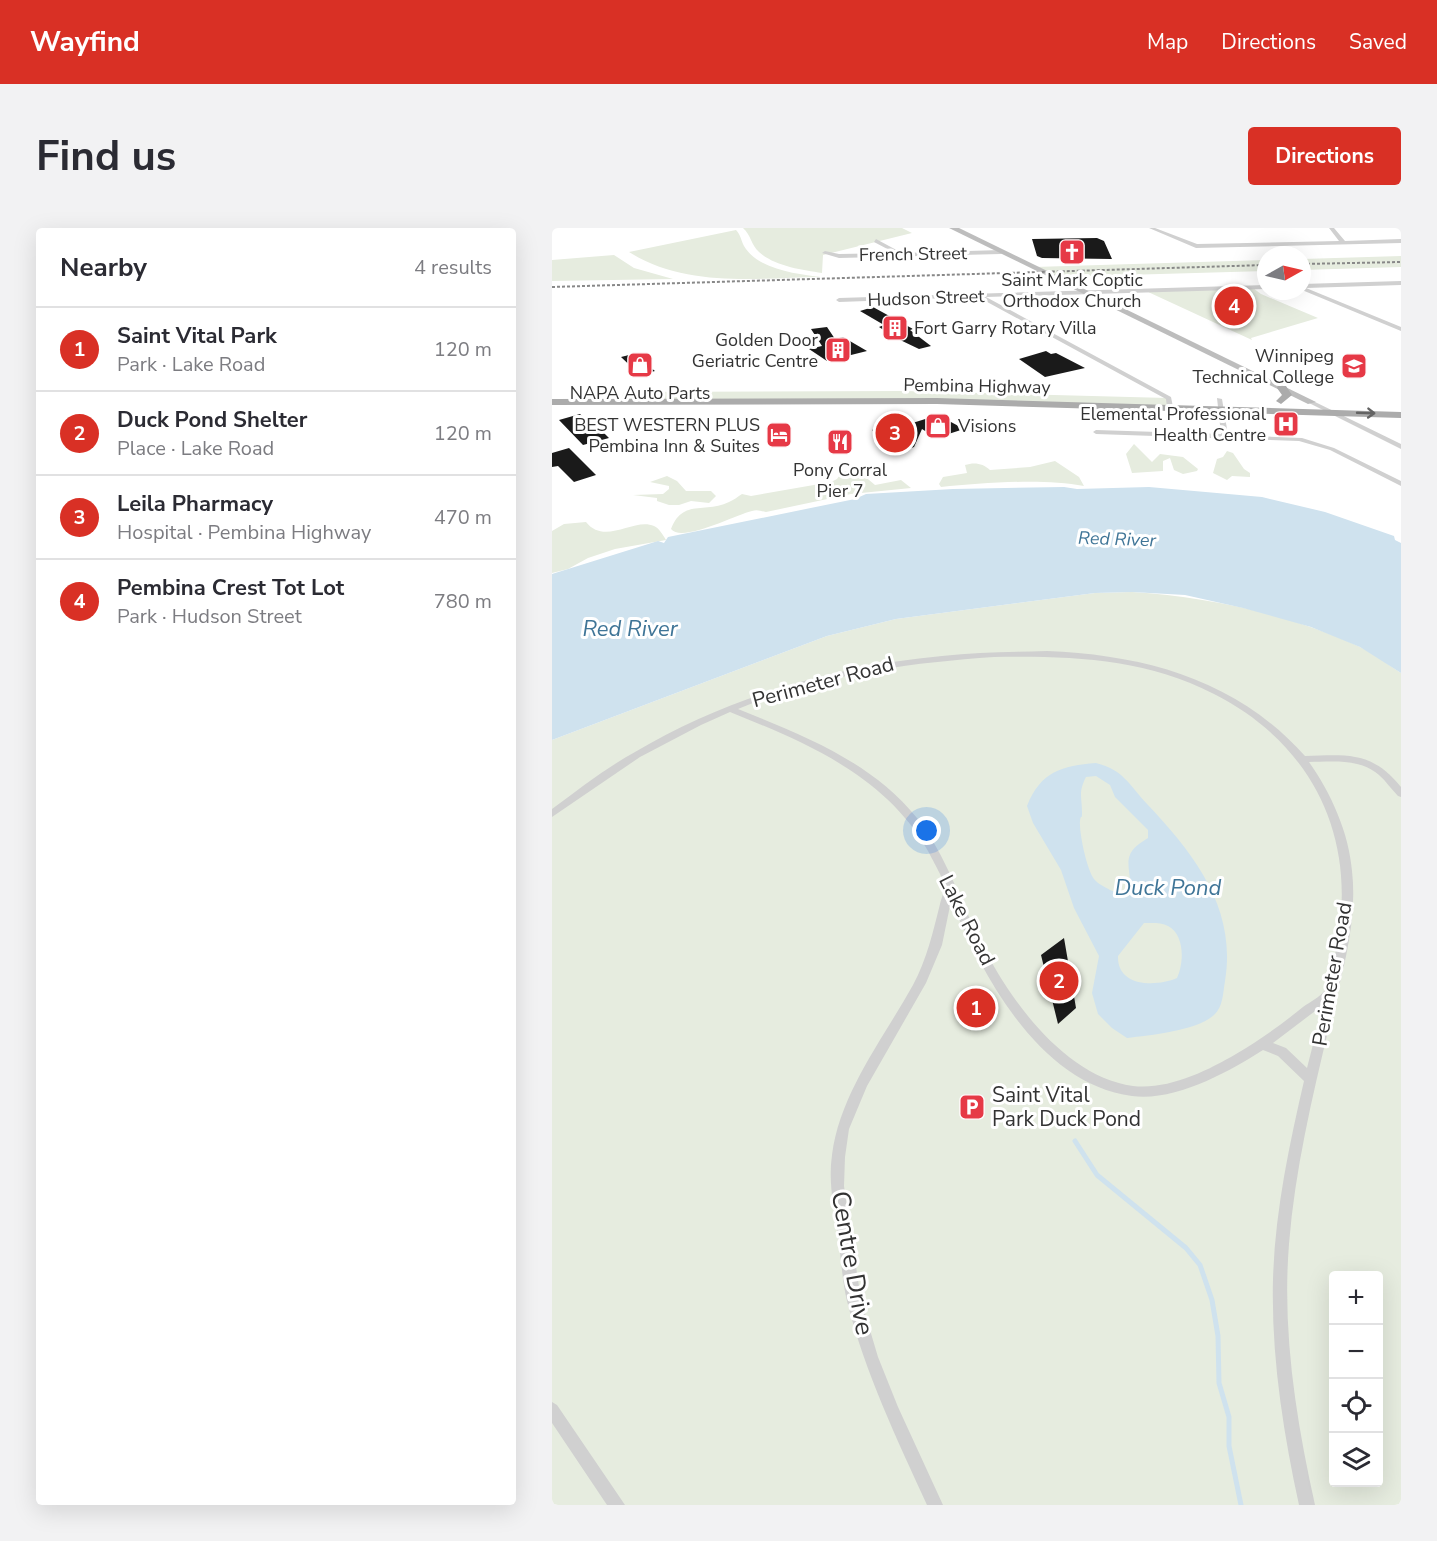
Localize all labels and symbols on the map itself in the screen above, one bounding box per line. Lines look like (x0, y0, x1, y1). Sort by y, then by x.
church icon: Saint Mark Coptic Orthodox Church (1057, 237, 1087, 267)
street label: French Street (859, 241, 968, 267)
north arrow (1257, 246, 1311, 300)
place label: Saint Mark Coptic Orthodox Church (1001, 268, 1143, 313)
street label: Hudson Street (867, 284, 986, 312)
pin: 4 (1214, 284, 1254, 328)
building icon: Fort Garry Rotary Villa (880, 313, 910, 343)
place label: Fort Garry Rotary Villa (914, 316, 1097, 340)
place label: Golden Door Geriatric Centre (692, 328, 819, 373)
building icon: Golden Door Geriatric Centre (823, 335, 853, 365)
place label: Winnipeg Technical College (1192, 344, 1334, 389)
shop icon: NAPA Auto Parts (625, 350, 655, 380)
school or university icon: Winnipeg Technical College (1339, 351, 1369, 381)
street label: Pembina Highway (903, 373, 1052, 399)
place label: NAPA Auto Parts (570, 381, 710, 405)
place label: Elemental Professional Health Centre (1080, 402, 1267, 447)
one-way arrow (1355, 408, 1375, 419)
hospital icon: Elemental Professional Health Centre (1271, 409, 1301, 439)
pin: 3 (876, 410, 914, 456)
shop icon: Visions (923, 411, 953, 441)
place label: BEST WESTERN PLUS Pembina Inn & Suites (574, 413, 760, 458)
place label: Visions (957, 414, 1016, 438)
hotel icon: BEST WESTERN PLUS Pembina Inn & Suites (764, 420, 794, 450)
restaurant icon: Pony Corral Pier 7 (825, 427, 855, 457)
place label: Pony Corral Pier 7 (793, 458, 888, 503)
water label: Red River (1078, 526, 1157, 552)
water label: Red River (582, 614, 679, 644)
street label: Perimeter Road (749, 650, 897, 714)
your location (912, 816, 941, 845)
street label: Lake Road (932, 870, 1002, 970)
water label: Duck Pond (1115, 873, 1221, 903)
street label: Perimeter Road (1306, 900, 1358, 1048)
pin: 2 (1040, 958, 1078, 1004)
pin: 1 (956, 986, 996, 1030)
place label: Saint Vital Park Duck Pond (992, 1081, 1141, 1133)
parking icon: Saint Vital Park Duck Pond (957, 1092, 987, 1122)
street label: Centre Drive (823, 1188, 882, 1338)

